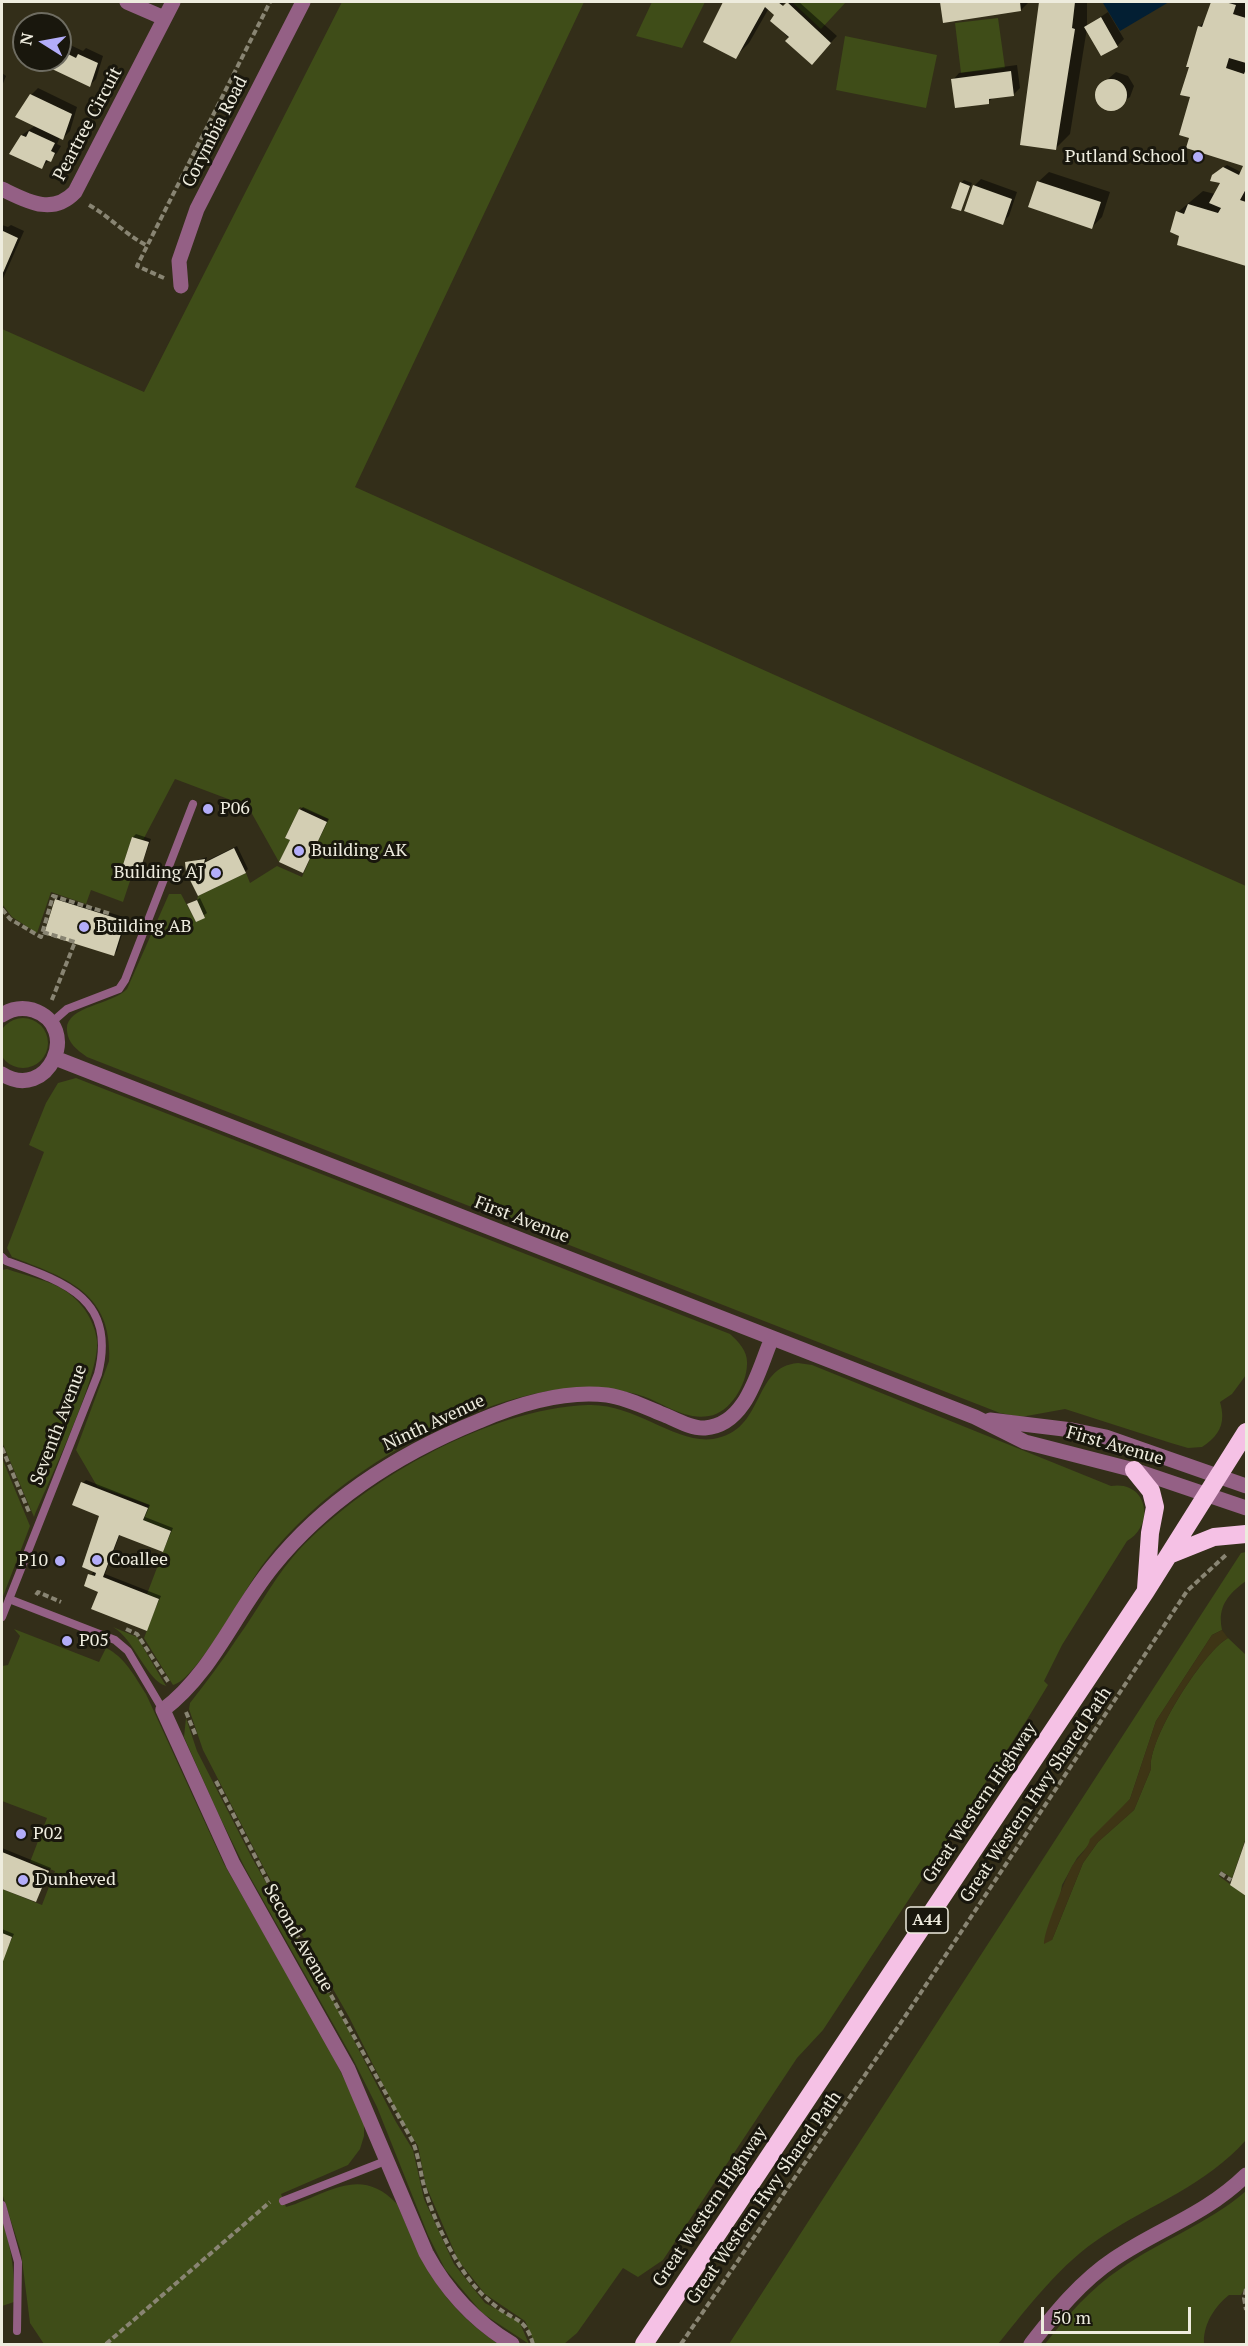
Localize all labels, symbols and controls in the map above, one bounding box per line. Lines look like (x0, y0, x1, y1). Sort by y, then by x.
north arrow (12, 12, 72, 72)
text: N (14, 31, 38, 47)
street label: Peartree Circuit (49, 63, 127, 185)
street label: Corymbia Road (178, 73, 252, 191)
place label: Putland School (1065, 146, 1186, 168)
marker: Putland School (1191, 150, 1205, 164)
place label: P06 (220, 798, 250, 820)
marker: P06 (201, 802, 215, 816)
place label: Building AK (311, 840, 407, 862)
marker: Building AK (292, 844, 306, 858)
place label: Building AJ (113, 862, 204, 884)
marker: Building AJ (209, 866, 223, 880)
place label: Building AB (96, 916, 192, 938)
marker: Building AB (77, 920, 91, 934)
street label: First Avenue (471, 1192, 573, 1248)
street label: Seventh Avenue (26, 1362, 92, 1488)
street label: Ninth Avenue (380, 1390, 488, 1456)
street label: First Avenue (1064, 1422, 1166, 1470)
place label: Coallee (109, 1549, 168, 1571)
place label: P10 (18, 1550, 48, 1572)
marker: Coallee (90, 1553, 104, 1567)
marker: P10 (53, 1554, 67, 1568)
place label: P05 (79, 1630, 109, 1652)
marker: P05 (60, 1634, 74, 1648)
street label: Great Western Hwy Shared Path (956, 1683, 1116, 1907)
street label: Great Western Highway (918, 1719, 1042, 1887)
place label: P02 (33, 1823, 63, 1845)
marker: P02 (14, 1827, 28, 1841)
place label: Dunheved (35, 1869, 116, 1891)
marker: Dunheved (16, 1873, 30, 1887)
street label: Second Avenue (258, 1880, 338, 1996)
road number: A44 (906, 1907, 948, 1933)
street label: Great Western Hwy Shared Path (682, 2087, 846, 2309)
street label: Great Western Highway (648, 2123, 772, 2291)
scale bar (1044, 2295, 1194, 2333)
text: 50 m (1052, 2305, 1091, 2329)

